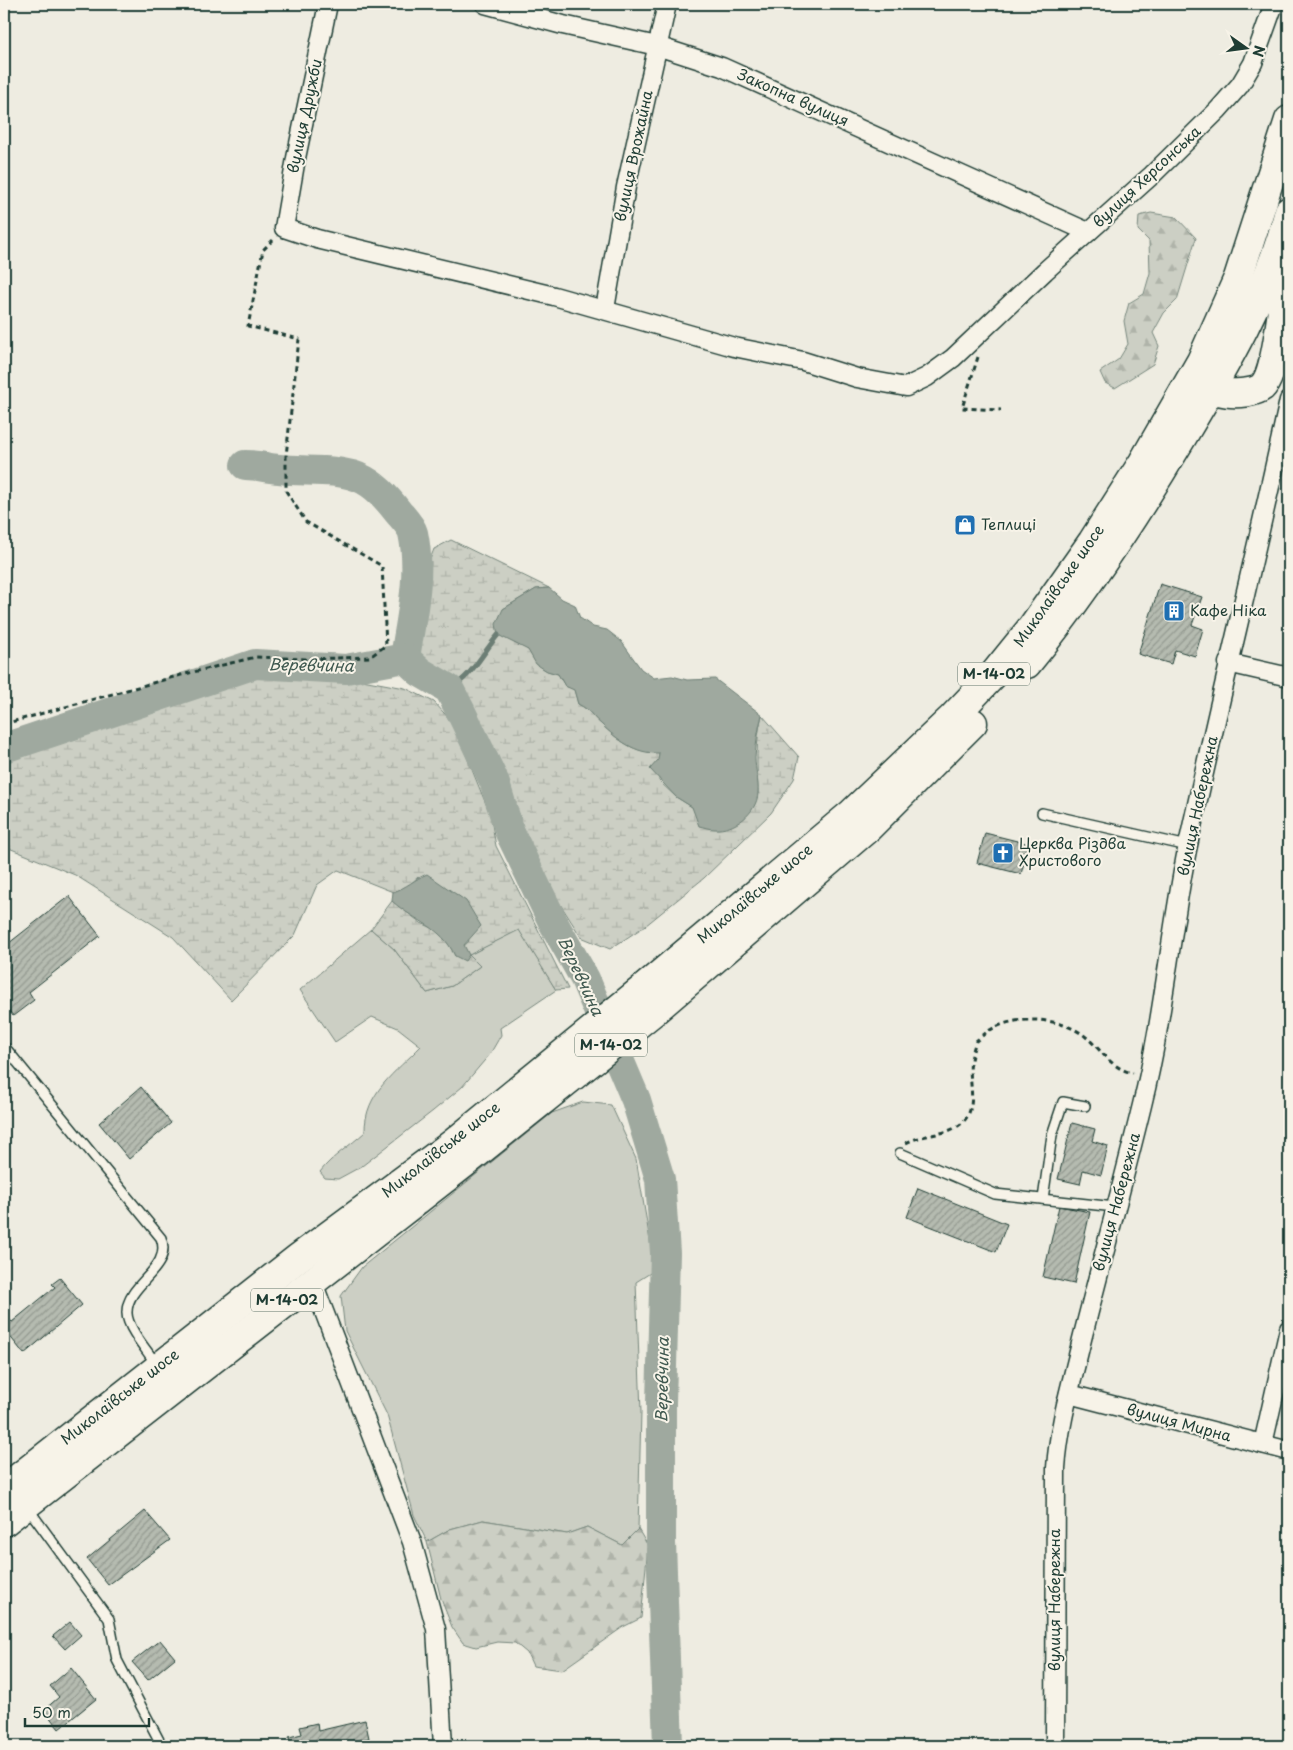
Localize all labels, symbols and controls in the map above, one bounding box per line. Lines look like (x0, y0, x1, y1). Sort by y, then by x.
north arrow (1220, 22, 1270, 72)
text: N (1248, 43, 1271, 59)
street label: вулиця Дружби (280, 56, 327, 175)
street label: Закопна вулиця (734, 62, 853, 131)
street label: вулиця Врожайна (607, 87, 658, 224)
street label: вулиця Херсонська (1087, 119, 1206, 232)
place label: Теплиці (981, 512, 1036, 535)
shop icon: Теплиці (953, 513, 977, 537)
street label: Миколаївське шосе (1007, 519, 1109, 651)
place label: Кафе Ніка (1190, 598, 1267, 621)
building icon: Кафе Ніка (1162, 599, 1186, 623)
water label: Веревчина (268, 651, 355, 677)
road number: М-14-02 (958, 662, 1030, 686)
street label: вулиця Набережна (1170, 733, 1223, 878)
place label: Церква Різдва Христового (1019, 831, 1126, 871)
street label: Миколаївське шосе (691, 837, 817, 948)
church icon: Церква Різдва Христового (991, 841, 1015, 865)
water label: Веревчина (553, 932, 611, 1020)
road number: М-14-02 (575, 1034, 647, 1056)
street label: Миколаївське шосе (376, 1095, 504, 1202)
street label: вулиця Набережна (1086, 1129, 1145, 1274)
road number: М-14-02 (251, 1288, 323, 1312)
water label: Веревчина (648, 1336, 674, 1423)
street label: Миколаївське шосе (55, 1342, 183, 1449)
street label: вулиця Мирна (1125, 1397, 1235, 1447)
street label: вулиця Набережна (1042, 1528, 1065, 1671)
scale bar (25, 1695, 149, 1727)
text: 50 m (32, 1700, 71, 1723)

